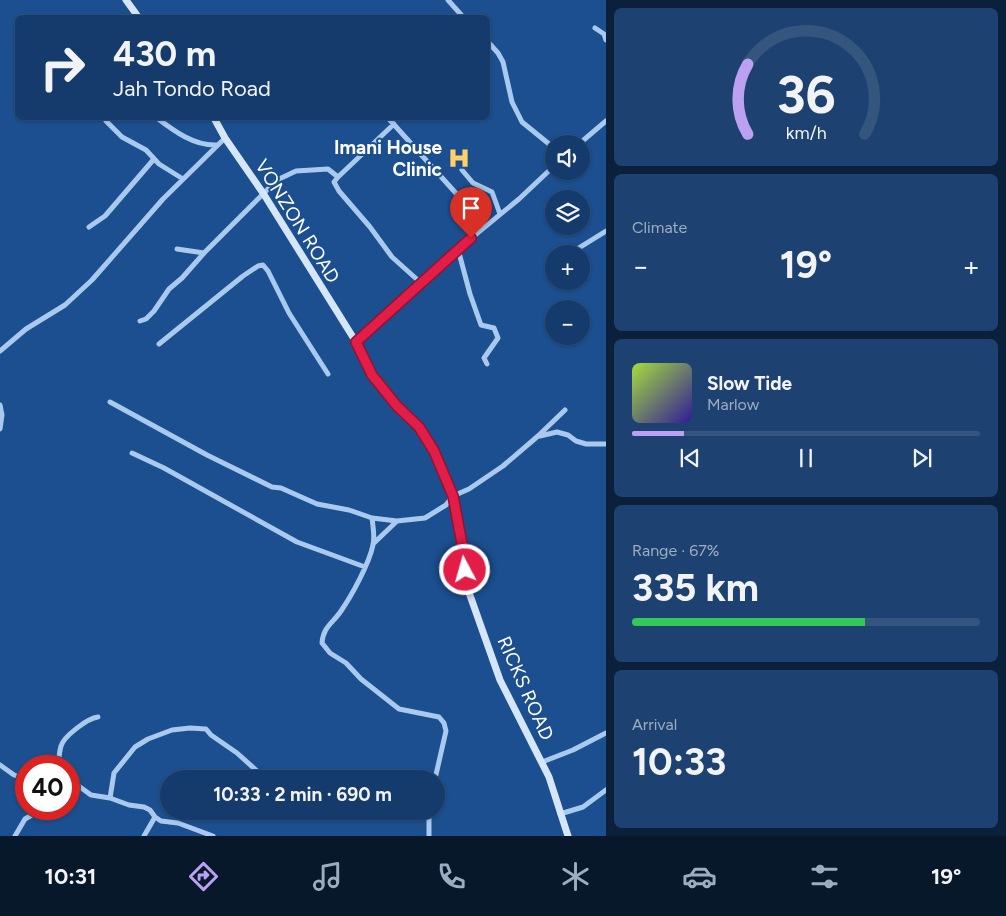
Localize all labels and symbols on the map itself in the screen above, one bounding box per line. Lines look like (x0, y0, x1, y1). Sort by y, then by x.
place label: Imani House Clinic (334, 136, 442, 181)
hospital icon: Imani House Clinic (446, 145, 472, 171)
street label: VONZON ROAD (250, 155, 345, 287)
pin (450, 187, 492, 238)
position arrow (438, 543, 490, 595)
street label: RICKS ROAD (492, 633, 559, 744)
speed limit sign: 40 (15, 755, 80, 820)

